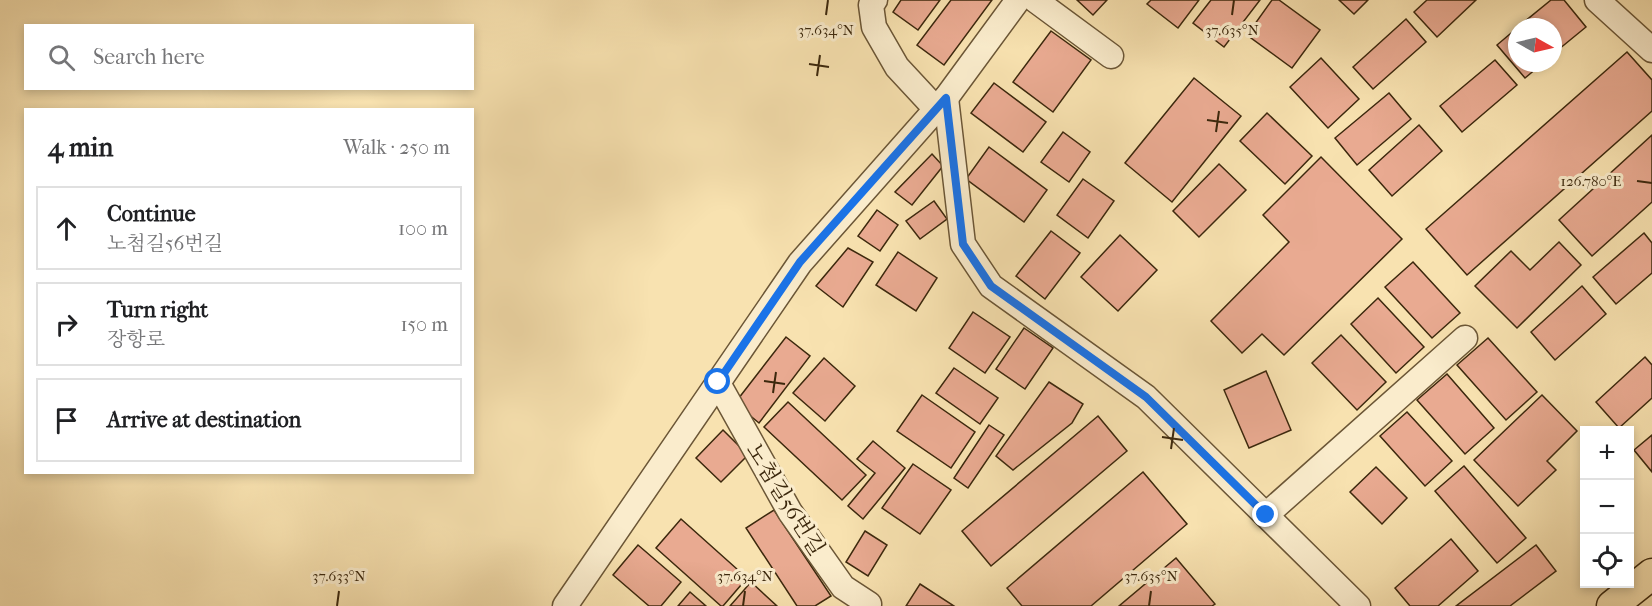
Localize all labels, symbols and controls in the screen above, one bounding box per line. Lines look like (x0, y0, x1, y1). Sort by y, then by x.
north arrow (1508, 18, 1562, 72)
text: 37.634°N (798, 21, 855, 39)
text: 37.635°N (1205, 21, 1259, 39)
search box (24, 24, 474, 90)
icon: search (45, 41, 78, 74)
text: Search here (93, 44, 205, 70)
text: 4 min (48, 132, 113, 163)
text: Walk · 250 m (343, 136, 450, 159)
text: 126.780°E (1561, 172, 1621, 190)
text: Continue (107, 201, 196, 227)
icon: ahead (50, 212, 83, 245)
text: 100 m (398, 217, 448, 240)
text: 노첨길56번길 (107, 232, 223, 255)
text: Turn right (107, 297, 208, 323)
icon: right (50, 308, 83, 341)
text: 150 m (400, 313, 448, 336)
text: 장항로 (107, 328, 165, 351)
route start (704, 368, 730, 394)
icon: arrive (50, 404, 83, 437)
text: Arrive at destination (107, 407, 301, 433)
map controls (1580, 426, 1634, 588)
button: + (1580, 426, 1634, 480)
street label: 노첨길56번길 (740, 438, 830, 561)
button: − (1580, 480, 1634, 534)
route end (1252, 501, 1278, 527)
button: locate (1580, 534, 1634, 588)
text: 37.633°N (312, 567, 366, 585)
text: 37.634°N (717, 567, 774, 585)
text: 37.635°N (1124, 567, 1178, 585)

